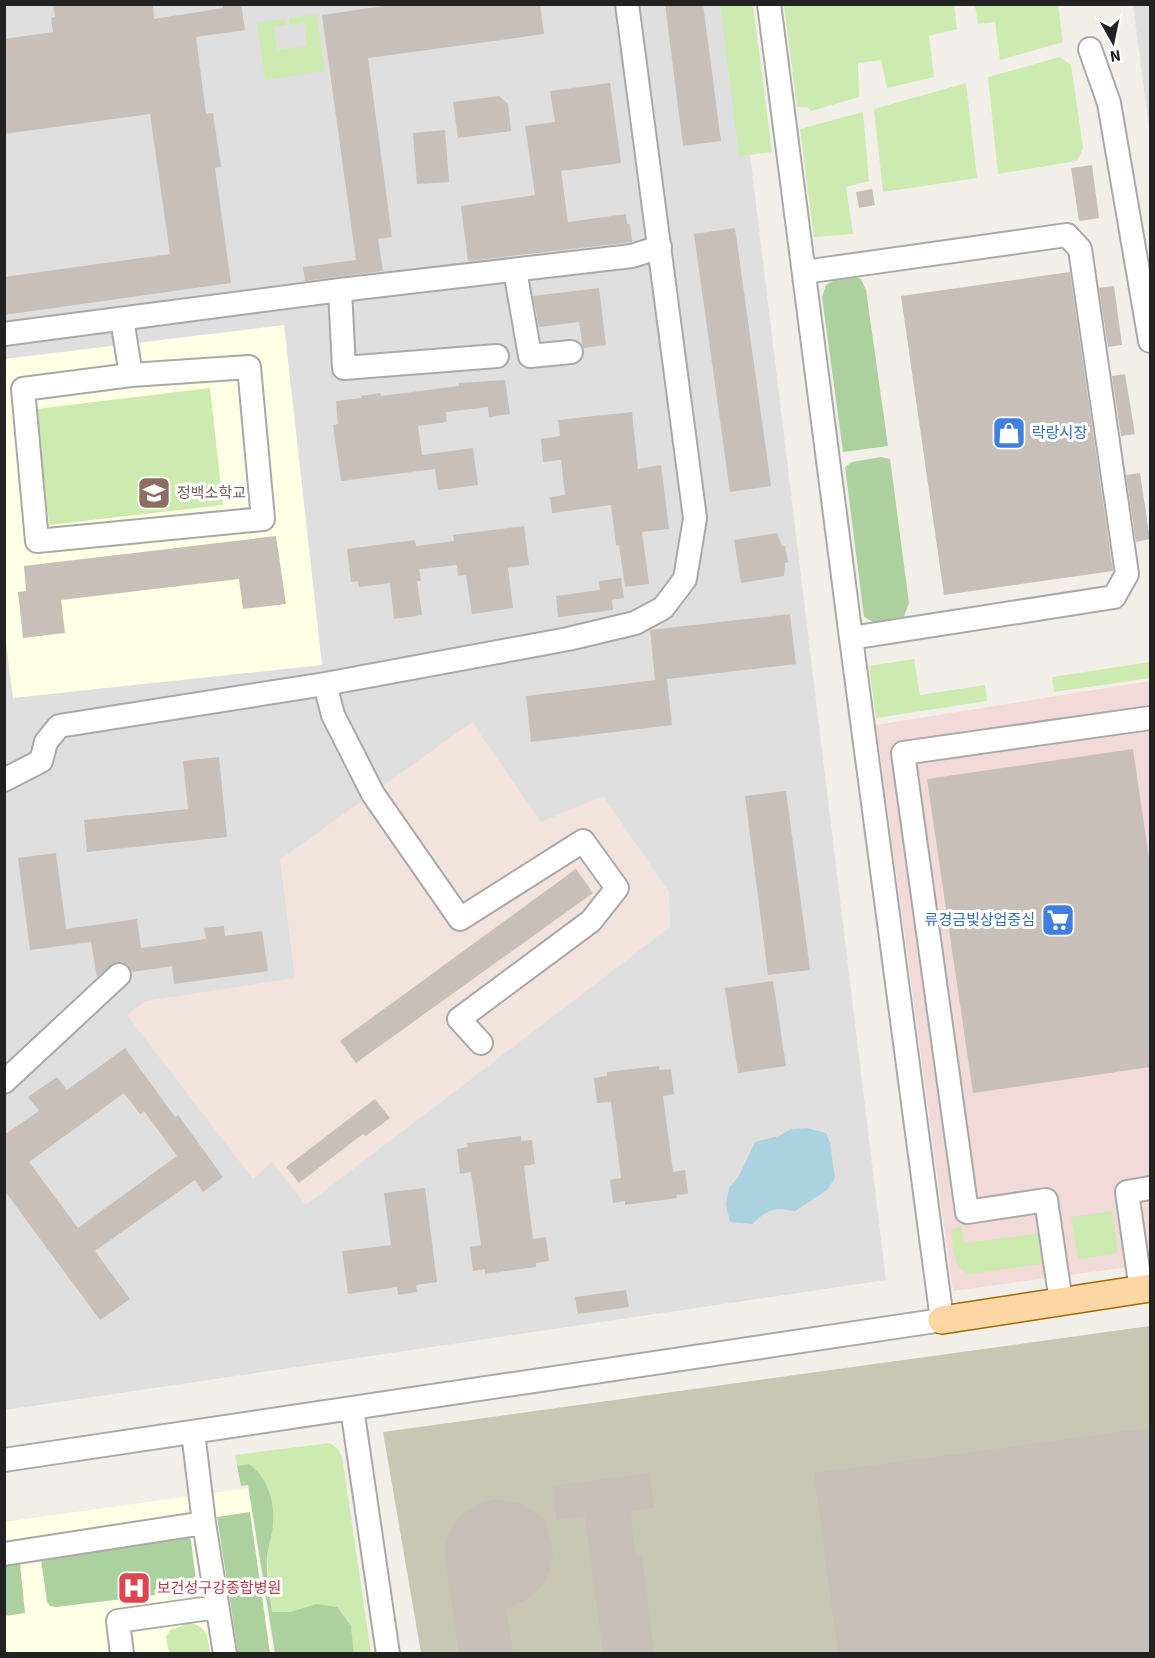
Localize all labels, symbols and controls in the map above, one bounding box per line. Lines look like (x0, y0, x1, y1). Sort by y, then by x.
north arrow (1083, 12, 1143, 72)
text: N (1108, 44, 1122, 68)
shop icon: 락랑시장 (991, 415, 1027, 451)
place label: 락랑시장 (1032, 423, 1087, 444)
school or university icon: 정백소학교 (136, 475, 172, 511)
place label: 정백소학교 (177, 483, 246, 504)
supermarket icon: 류경금빛상업중심 (1040, 902, 1076, 938)
place label: 류경금빛상업중심 (925, 910, 1035, 931)
hospital icon: 보건성구강종합병원 (116, 1570, 152, 1606)
place label: 보건성구강종합병원 (157, 1578, 281, 1599)

